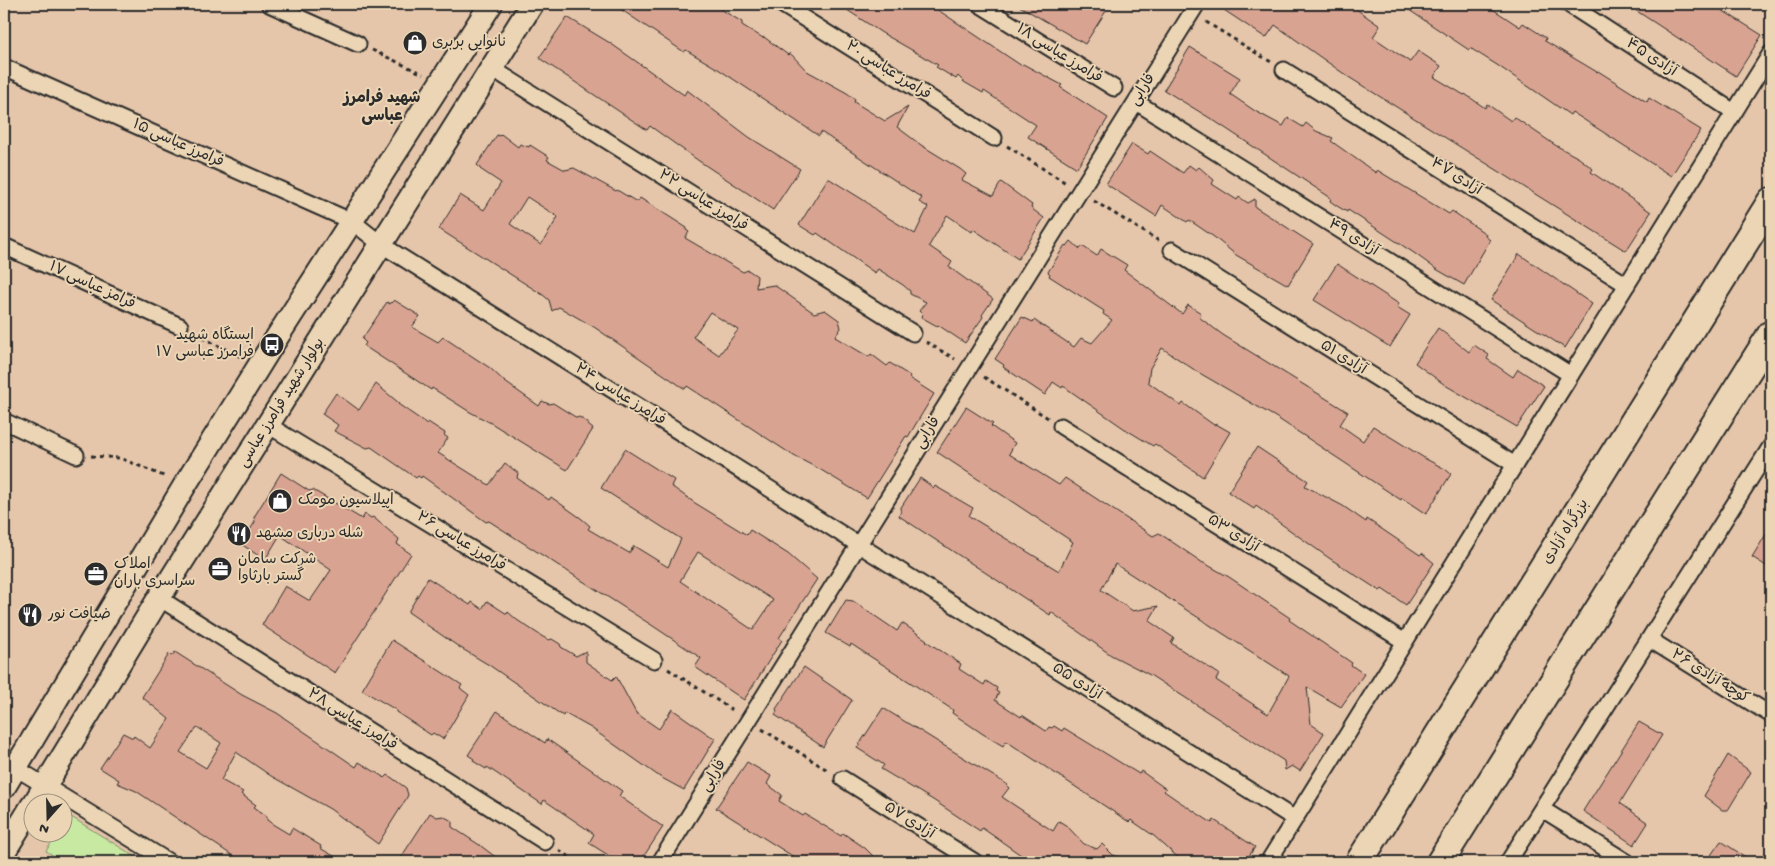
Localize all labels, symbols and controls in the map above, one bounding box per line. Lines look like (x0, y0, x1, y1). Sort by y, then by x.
street label: فرامرز عباسی ۱۸ (1013, 20, 1105, 88)
shop icon: نانوایی بربری (402, 30, 428, 56)
place label: نانوایی بربری (432, 34, 507, 52)
street label: ۴۵ آزادی (1622, 34, 1681, 82)
street label: فرامرز عباسی ۲۰ (842, 38, 934, 104)
street label: فارابی (1126, 71, 1160, 109)
district label: شهید فرامرز عباسی (342, 88, 420, 127)
street label: فرامرز عباسی ۱۵ (130, 116, 226, 172)
street label: ۴۷ آزادی (1427, 153, 1487, 200)
street label: فرامرز عباسی ۲۲ (655, 166, 751, 236)
street label: ۴۹ آزادی (1324, 215, 1383, 261)
street label: فرامز عباسی ۱۷ (46, 258, 138, 314)
place label: ایستگاه شهید فرامرز عباسی ۱۷ (156, 325, 254, 362)
bus stop icon: ایستگاه شهید فرامرز عباسی ۱۷ (259, 332, 285, 358)
street label: بولوار شهید فرامرز عباسی (235, 335, 329, 471)
street label: ۵۱ آزادی (1317, 336, 1371, 380)
street label: فرامرز عباسی ۲۴ (571, 360, 669, 430)
street label: فارابی (911, 414, 945, 452)
shop icon: اپیلاسیون مومک (267, 488, 293, 514)
place label: اپیلاسیون مومک (298, 492, 394, 510)
street label: بزرگراه آزادی (1537, 495, 1593, 568)
street label: فرامرز عباسی ۲۶ (413, 508, 509, 576)
street label: ۵۳ آزادی (1204, 510, 1264, 558)
restaurant icon: شله درباری مشهد (226, 521, 252, 547)
place label: شله درباری مشهد (256, 525, 363, 543)
place label: شرکت سامان گستر بارثاوا (238, 551, 316, 586)
place label: املاک سراسری باران (114, 556, 195, 591)
office icon: شرکت سامان گستر بارثاوا (207, 556, 233, 582)
office icon: املاک سراسری باران (83, 561, 109, 587)
restaurant icon: ضیافت نور (17, 602, 43, 628)
place label: ضیافت نور (47, 606, 111, 624)
street label: کوچه آزادی ۲۶ (1668, 645, 1753, 708)
street label: آزادی ۵۵ (1049, 659, 1107, 705)
street label: فرامرز عباسی ۲۸ (304, 685, 400, 755)
street label: فارابی (697, 757, 731, 795)
north arrow (22, 794, 72, 844)
street label: آزادی ۵۷ (880, 798, 939, 844)
text: N (37, 818, 52, 837)

